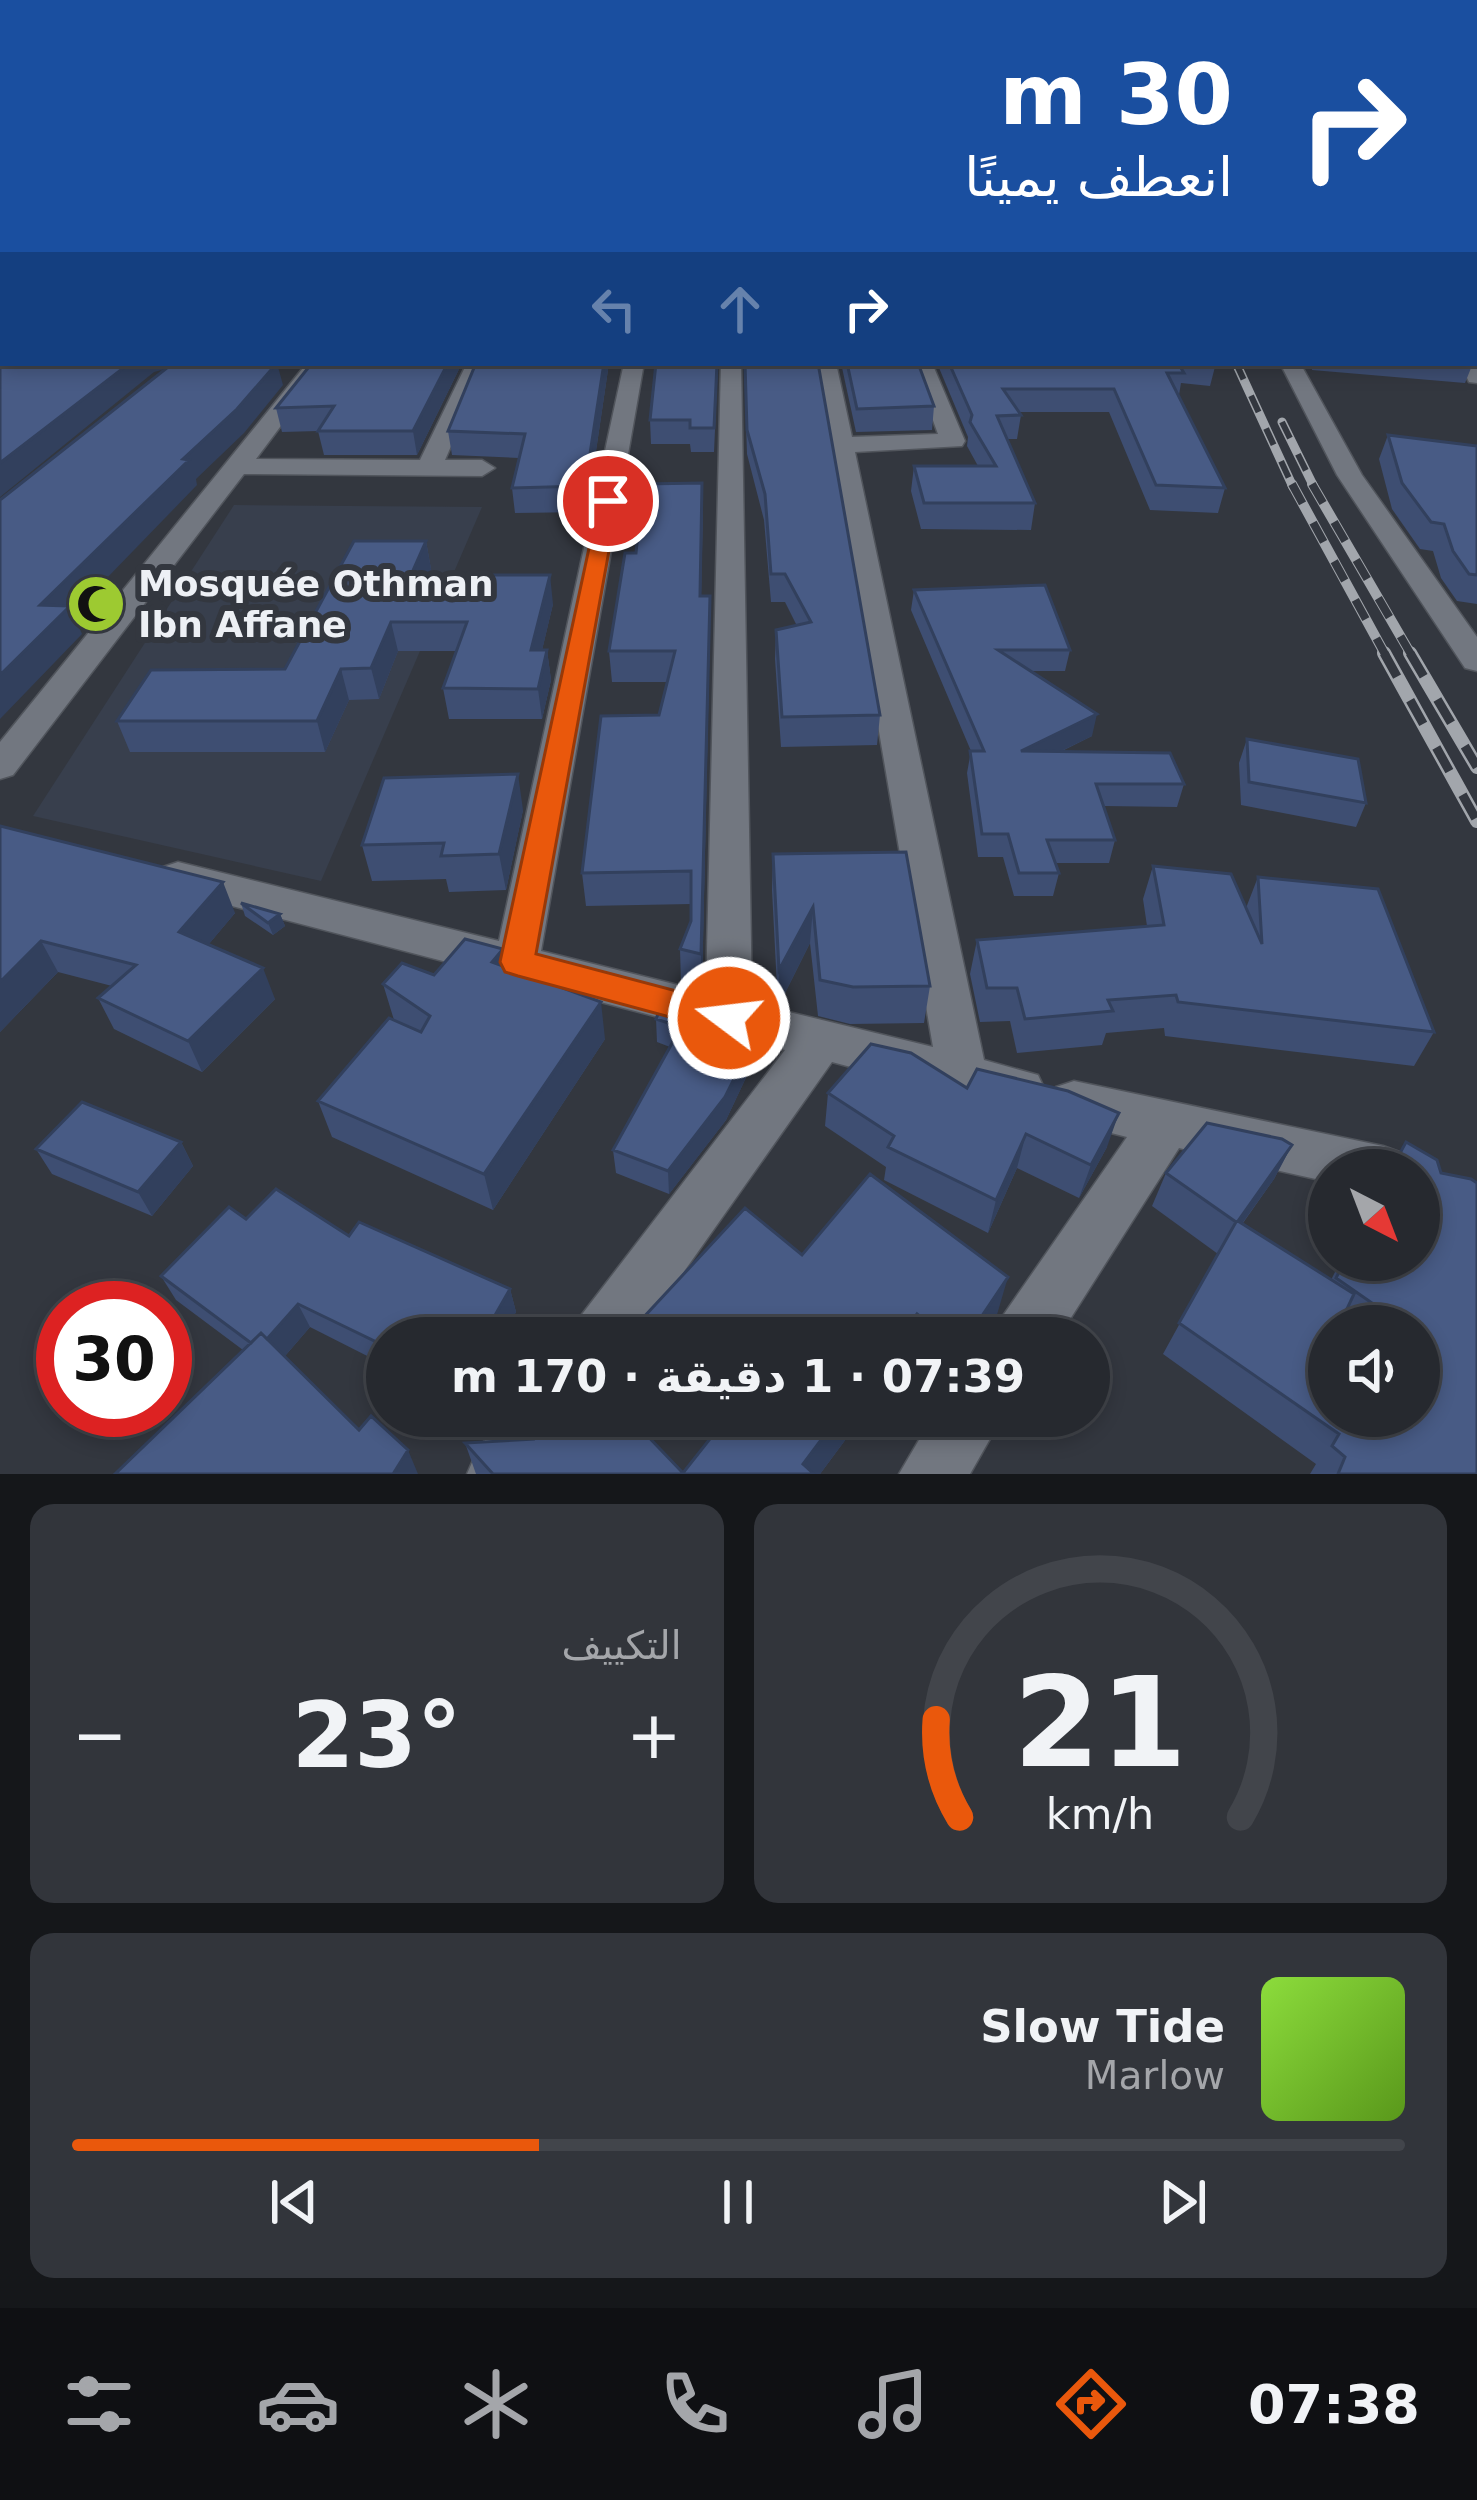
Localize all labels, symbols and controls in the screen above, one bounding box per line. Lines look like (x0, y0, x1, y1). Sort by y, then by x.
text: 30 m (999, 46, 1233, 144)
icon: right (1275, 48, 1431, 204)
text: انعطف يمينًا (964, 146, 1233, 209)
icon: left (581, 276, 647, 342)
icon: ahead (707, 276, 773, 342)
icon: right (833, 276, 899, 342)
pin (557, 450, 659, 552)
icon: arrive (575, 468, 641, 534)
place label: Mosquée Othman Ibn Affane (138, 563, 494, 645)
mosque icon: Mosquée Othman Ibn Affane (65, 573, 127, 635)
position arrow (666, 955, 792, 1081)
north arrow (1308, 1149, 1440, 1281)
map controls (1308, 1149, 1440, 1437)
speed limit sign: 30 (36, 1281, 192, 1437)
button: sound (1308, 1305, 1440, 1437)
text: 07:39 · 1 دقيقة · 170 m (451, 1350, 1025, 1403)
text: التكييف (562, 1623, 682, 1668)
text: 21 (1013, 1650, 1187, 1795)
text: 23° (292, 1683, 462, 1788)
text: − (72, 1697, 127, 1774)
text: + (626, 1697, 682, 1774)
text: km/h (1046, 1788, 1154, 1838)
text: Slow Tide (980, 2000, 1225, 2053)
text: Marlow (1085, 2053, 1225, 2098)
icon: previous (261, 2169, 327, 2235)
icon: pause (705, 2169, 771, 2235)
icon: next (1150, 2169, 1216, 2235)
icon: filters (57, 2362, 141, 2446)
icon: car (256, 2362, 340, 2446)
icon: climate (454, 2362, 538, 2446)
icon: phone (653, 2362, 737, 2446)
icon: music (851, 2362, 935, 2446)
icon: directions (1049, 2362, 1133, 2446)
text: 07:38 (1248, 2373, 1420, 2436)

